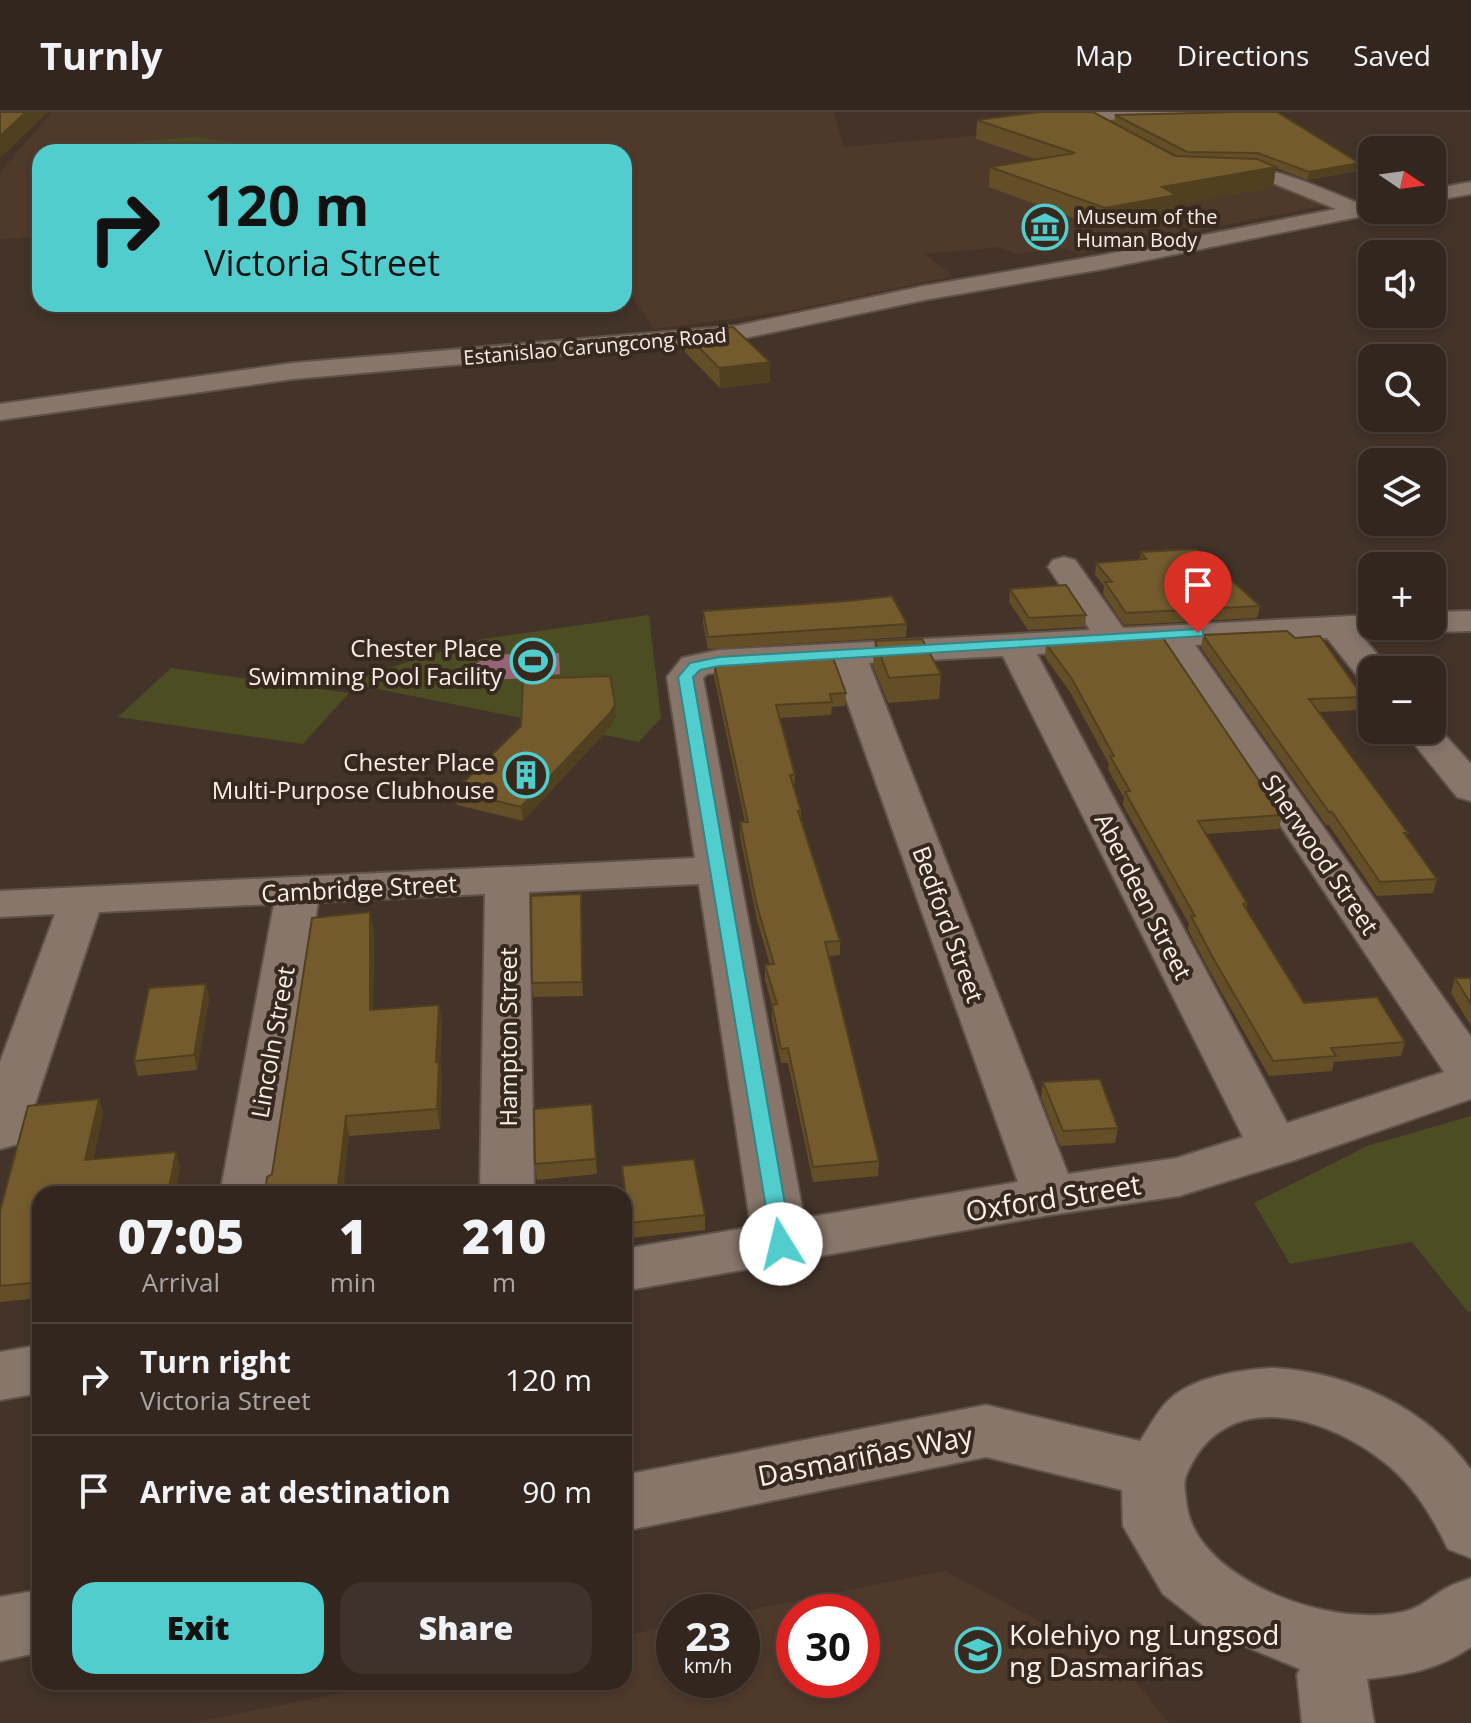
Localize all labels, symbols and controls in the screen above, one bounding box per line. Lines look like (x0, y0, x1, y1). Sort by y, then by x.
text: Turnly (40, 29, 162, 81)
text: Map (1075, 36, 1133, 74)
text: Directions (1177, 36, 1309, 74)
text: Saved (1353, 36, 1431, 74)
north arrow (1358, 136, 1446, 224)
map controls (1358, 136, 1446, 744)
text: 120 m (204, 166, 370, 242)
icon: right (72, 176, 176, 280)
museum icon: Museum of the Human Body (1021, 203, 1069, 251)
place label: Museum of the Human Body (1076, 203, 1218, 253)
text: Victoria Street (204, 238, 440, 287)
button: sound (1358, 240, 1446, 328)
street label: Estanislao Carungcong Road (462, 321, 728, 371)
button: search (1358, 344, 1446, 432)
button: layers (1358, 448, 1446, 536)
pin (1164, 551, 1232, 633)
button: + (1358, 552, 1446, 640)
icon: arrive (1176, 563, 1220, 607)
place label: Chester Place Swimming Pool Facility (248, 631, 503, 692)
sports icon: Chester Place Swimming Pool Facility (509, 637, 557, 685)
button: − (1358, 656, 1446, 744)
place label: Chester Place Multi-Purpose Clubhouse (212, 745, 495, 806)
building icon: Chester Place Multi-Purpose Clubhouse (502, 751, 550, 799)
street label: Sherwood Street (1255, 767, 1387, 941)
street label: Aberdeen Street (1088, 807, 1200, 985)
street label: Bedford Street (905, 841, 993, 1007)
street label: Cambridge Street (260, 866, 458, 910)
street label: Hampton Street (491, 948, 524, 1126)
street label: Lincoln Street (242, 964, 302, 1120)
street label: Oxford Street (963, 1164, 1143, 1230)
position arrow (739, 1202, 823, 1286)
text: 07:05 (118, 1203, 244, 1268)
text: 1 (339, 1203, 367, 1268)
text: 210 (462, 1203, 546, 1268)
text: Arrival (142, 1264, 220, 1300)
text: min (330, 1264, 376, 1300)
text: m (492, 1264, 516, 1300)
text: Turn right (140, 1341, 291, 1382)
icon: right (72, 1357, 116, 1401)
text: 120 m (505, 1359, 592, 1400)
text: Victoria Street (140, 1382, 310, 1418)
street label: Dasmariñas Way (754, 1415, 977, 1494)
icon: arrive (72, 1469, 116, 1513)
text: Arrive at destination (140, 1471, 451, 1512)
text: 90 m (522, 1471, 592, 1512)
button: Exit (72, 1582, 324, 1674)
button: Share (340, 1582, 592, 1674)
speed limit sign: 30 (776, 1594, 880, 1698)
text: 23 (685, 1608, 731, 1663)
place label: Kolehiyo ng Lungsod ng Dasmariñas (1009, 1615, 1279, 1685)
school or university icon: Kolehiyo ng Lungsod ng Dasmariñas (954, 1626, 1002, 1674)
text: km/h (684, 1652, 732, 1679)

